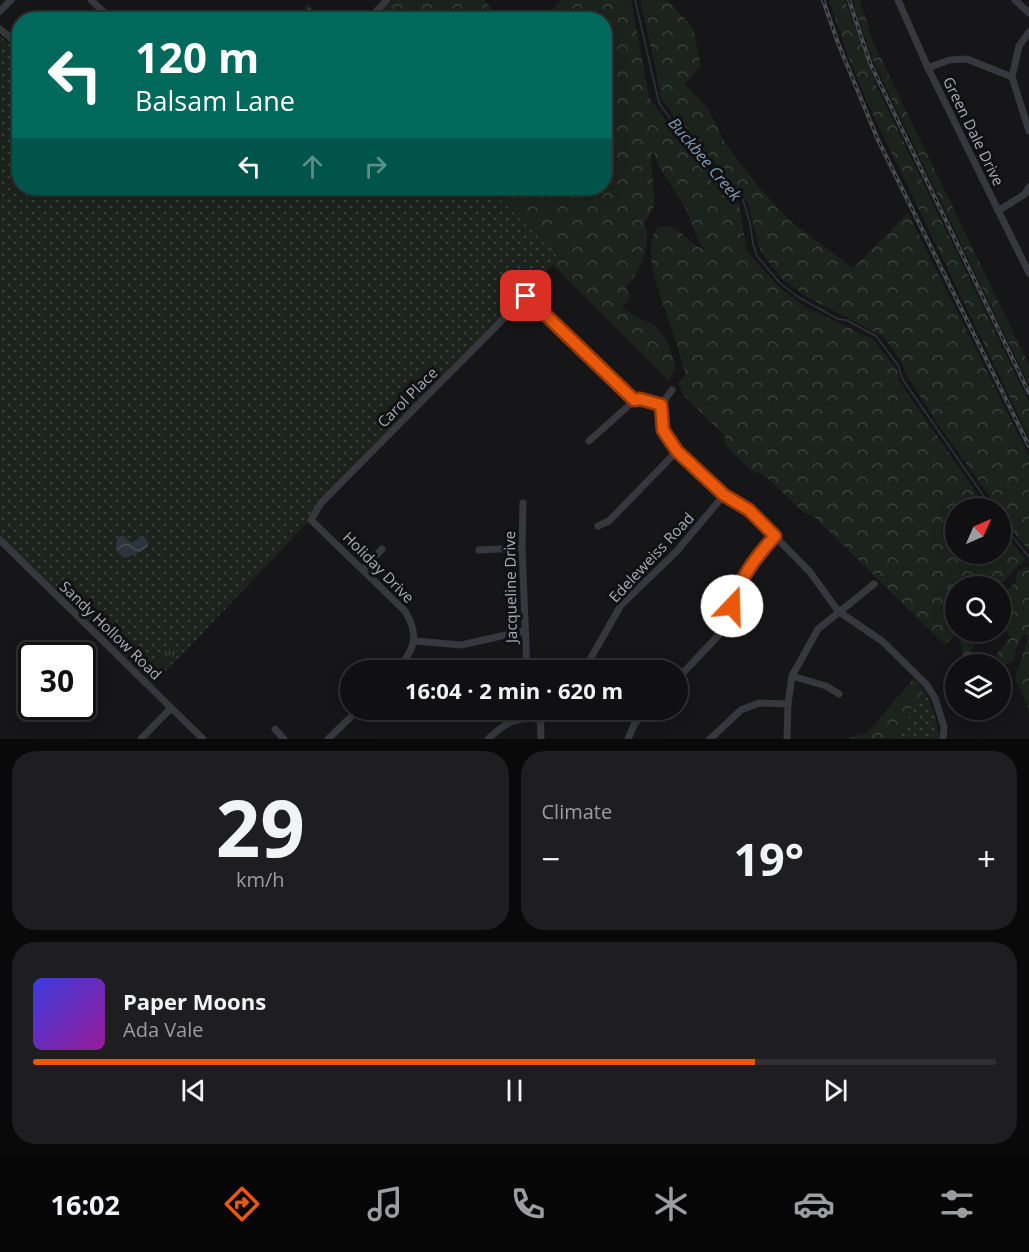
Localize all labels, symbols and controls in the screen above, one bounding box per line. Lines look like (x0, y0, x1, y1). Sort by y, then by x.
text: 120 m (135, 28, 259, 85)
icon: left (36, 36, 114, 114)
street label: Green Dale Drive (939, 73, 1009, 189)
text: Balsam Lane (135, 82, 295, 119)
water label: Buckbee Creek (664, 113, 747, 206)
icon: left (233, 150, 266, 183)
icon: ahead (296, 150, 329, 183)
icon: right (359, 150, 392, 183)
pin (500, 270, 551, 321)
icon: arrive (509, 279, 542, 312)
street label: Carol Place (373, 363, 441, 431)
north arrow (945, 498, 1011, 564)
map controls (945, 498, 1011, 720)
street label: Edeleweiss Road (604, 508, 698, 606)
street label: Holiday Drive (339, 527, 419, 607)
street label: Jacqueline Drive (499, 531, 521, 645)
position arrow (700, 574, 764, 638)
street label: Sandy Hollow Road (56, 576, 166, 684)
button: search (945, 576, 1011, 642)
speed limit sign: 30 (18, 642, 96, 720)
button: layers (945, 654, 1011, 720)
text: 16:04 · 2 min · 620 m (405, 675, 623, 705)
text: 29 (216, 774, 305, 880)
text: Climate (542, 798, 612, 825)
text: 19° (733, 828, 804, 889)
text: − (542, 836, 560, 881)
text: + (977, 836, 996, 881)
text: km/h (236, 866, 285, 893)
text: Paper Moons (123, 986, 266, 1016)
text: Ada Vale (123, 1016, 204, 1043)
icon: previous (177, 1074, 210, 1107)
icon: pause (498, 1074, 531, 1107)
icon: next (819, 1074, 852, 1107)
icon: directions (221, 1183, 263, 1225)
icon: music (364, 1183, 406, 1225)
icon: phone (507, 1183, 549, 1225)
icon: climate (650, 1183, 692, 1225)
icon: car (793, 1183, 835, 1225)
icon: filters (936, 1183, 978, 1225)
text: 16:02 (51, 1186, 120, 1223)

